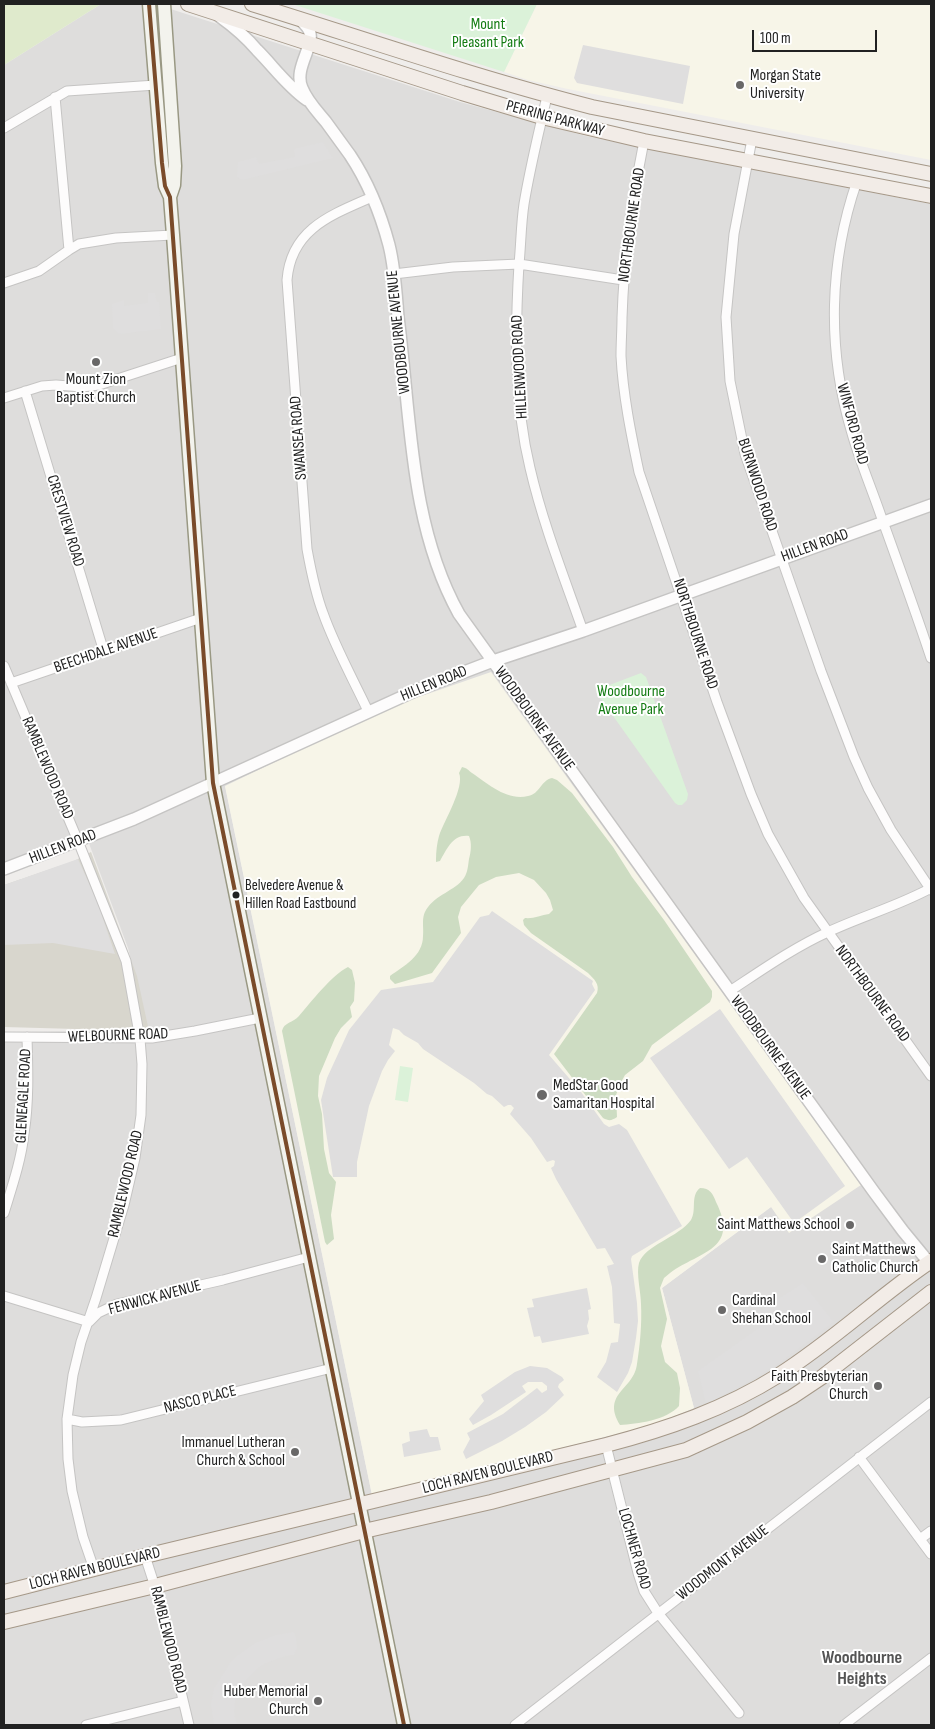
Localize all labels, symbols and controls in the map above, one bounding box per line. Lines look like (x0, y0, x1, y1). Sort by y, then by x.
park label: Mount Pleasant Park (452, 15, 524, 53)
scale bar (755, 20, 880, 52)
text: 100 m (760, 29, 791, 48)
place label: Morgan State University (750, 66, 821, 104)
marker: Morgan State University (734, 79, 746, 91)
street label: PERRING PARKWAY (504, 97, 606, 141)
street label: NORTHBOURNE ROAD (614, 167, 650, 283)
street label: WOODBOURNE AVENUE (383, 269, 415, 395)
street label: HILLENWOOD ROAD (508, 314, 532, 420)
marker: Mount Zion Baptist Church (90, 356, 102, 368)
place label: Mount Zion Baptist Church (56, 370, 136, 408)
street label: WINFORD ROAD (832, 381, 872, 467)
street label: SWANSEA ROAD (286, 395, 312, 481)
street label: BURNWOOD ROAD (733, 436, 781, 534)
street label: CRESTVIEW ROAD (42, 473, 88, 569)
street label: HILLEN ROAD (779, 525, 851, 567)
street label: NORTHBOURNE ROAD (668, 576, 722, 692)
street label: BEECHDALE AVENUE (52, 624, 160, 678)
street label: HILLEN ROAD (398, 662, 470, 706)
street label: WOODBOURNE AVENUE (490, 663, 578, 775)
park label: Woodbourne Avenue Park (597, 682, 665, 720)
street label: RAMBLEWOOD ROAD (17, 714, 77, 822)
street label: HILLEN ROAD (27, 825, 99, 869)
place label: Belvedere Avenue & Hillen Road Eastbound (245, 877, 356, 912)
marker: Belvedere Avenue & Hillen Road Eastbound (231, 890, 241, 900)
street label: NORTHBOURNE ROAD (830, 942, 914, 1046)
street label: WOODBOURNE AVENUE (726, 992, 814, 1104)
street label: WELBOURNE ROAD (68, 1025, 168, 1047)
street label: GLENEAGLE ROAD (12, 1048, 36, 1144)
place label: MedStar Good Samaritan Hospital (553, 1076, 654, 1114)
marker: MedStar Good Samaritan Hospital (535, 1088, 549, 1102)
street label: RAMBLEWOOD ROAD (104, 1128, 148, 1240)
place label: Saint Matthews School (717, 1215, 840, 1235)
marker: Saint Matthews School (844, 1219, 856, 1231)
place label: Saint Matthews Catholic Church (832, 1240, 918, 1278)
marker: Saint Matthews Catholic Church (816, 1253, 828, 1265)
street label: FENWICK AVENUE (107, 1276, 203, 1320)
place label: Cardinal Shehan School (732, 1291, 811, 1329)
marker: Cardinal Shehan School (716, 1304, 728, 1316)
place label: Faith Presbyterian Church (771, 1367, 868, 1405)
marker: Faith Presbyterian Church (872, 1380, 884, 1392)
street label: NASCO PLACE (162, 1382, 238, 1418)
place label: Immanuel Lutheran Church & School (181, 1433, 285, 1471)
marker: Immanuel Lutheran Church & School (289, 1446, 301, 1458)
street label: LOCH RAVEN BOULEVARD (420, 1447, 556, 1499)
street label: LOCHNER ROAD (613, 1506, 655, 1592)
street label: WOODMONT AVENUE (673, 1521, 773, 1605)
street label: LOCH RAVEN BOULEVARD (27, 1543, 163, 1595)
street label: RAMBLEWOOD ROAD (145, 1585, 191, 1695)
district label: Woodbourne Heights (822, 1647, 902, 1690)
place label: Huber Memorial Church (223, 1682, 308, 1720)
marker: Huber Memorial Church (312, 1695, 324, 1707)

